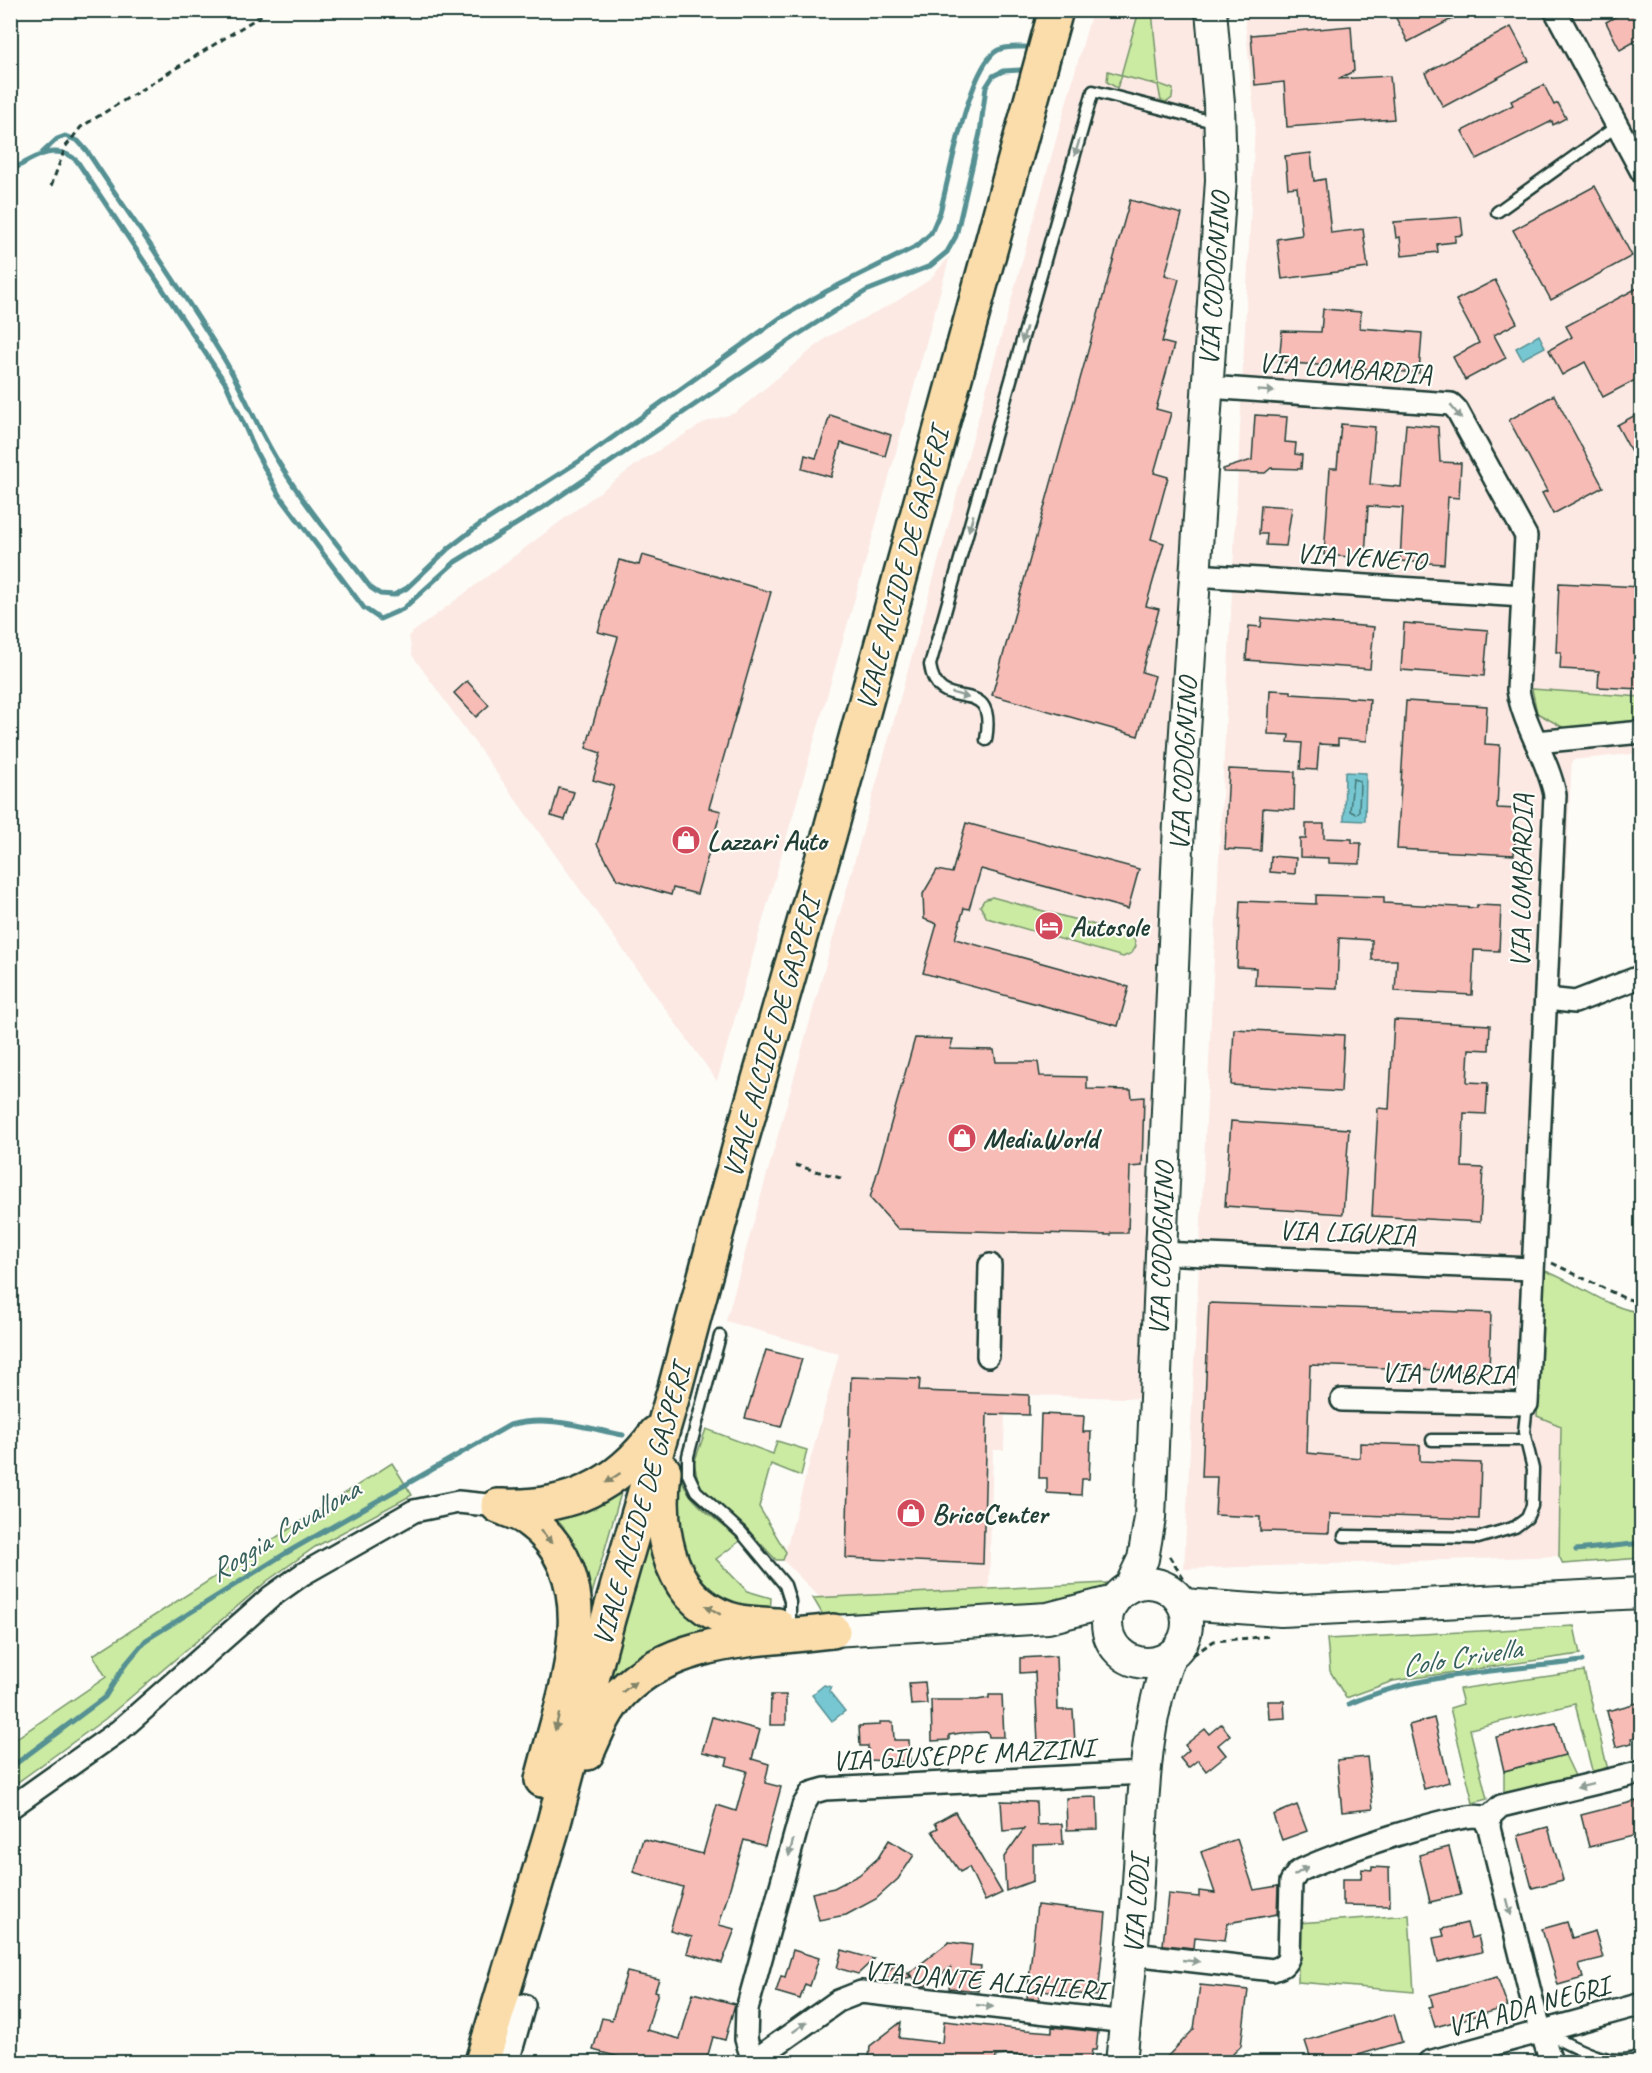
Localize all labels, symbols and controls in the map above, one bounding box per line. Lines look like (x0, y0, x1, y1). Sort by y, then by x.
one-way arrow (1072, 139, 1081, 157)
street label: VIA CODOGNINO (1190, 188, 1238, 367)
one-way arrow (1019, 326, 1028, 344)
street label: VIA LOMBARDIA (1257, 344, 1434, 392)
one-way arrow (1256, 387, 1275, 396)
one-way arrow (1450, 404, 1463, 420)
street label: VIALE ALCIDE DE GASPERI (848, 419, 958, 714)
one-way arrow (966, 514, 975, 532)
street label: VIA VENETO (1295, 535, 1430, 579)
street label: VIA CODOGNINO (1161, 673, 1205, 852)
one-way arrow (951, 691, 969, 701)
street label: VIA LOMBARDIA (1502, 793, 1540, 968)
place label: Lazzari Auto (707, 823, 830, 858)
shop icon: Lazzari Auto (670, 824, 702, 856)
street label: VIALE ALCIDE DE GASPERI (714, 887, 829, 1181)
place label: Autosole (1070, 909, 1151, 944)
hotel icon: Autosole (1033, 910, 1065, 942)
place label: MediaWorld (983, 1121, 1103, 1156)
shop icon: MediaWorld (946, 1122, 978, 1154)
street label: VIA CODOGNINO (1140, 1159, 1182, 1336)
street label: VIA LIGURIA (1278, 1212, 1417, 1252)
street label: VIA UMBRIA (1381, 1354, 1516, 1392)
street label: VIALE ALCIDE DE GASPERI (584, 1355, 699, 1649)
water label: Roggia Cavallona (202, 1469, 369, 1590)
one-way arrow (605, 1472, 621, 1483)
place label: BricoCenter (932, 1496, 1050, 1531)
shop icon: BricoCenter (895, 1497, 927, 1529)
one-way arrow (539, 1529, 552, 1544)
one-way arrow (705, 1604, 721, 1615)
water label: Colo Crivella (1398, 1628, 1527, 1685)
one-way arrow (621, 1680, 637, 1693)
one-way arrow (551, 1712, 561, 1731)
street label: VIA GIUSEPPE MAZZINI (831, 1729, 1101, 1778)
one-way arrow (1575, 1781, 1594, 1791)
one-way arrow (786, 1839, 796, 1857)
street label: VIA LODI (1115, 1849, 1157, 1955)
one-way arrow (1292, 1866, 1309, 1877)
one-way arrow (1504, 1898, 1514, 1916)
street label: VIA DANTE ALIGHIERI (863, 1952, 1113, 2009)
one-way arrow (1182, 1956, 1201, 1965)
street label: VIA ADA NEGRI (1443, 1966, 1618, 2044)
one-way arrow (975, 2001, 994, 2011)
one-way arrow (792, 2022, 809, 2033)

